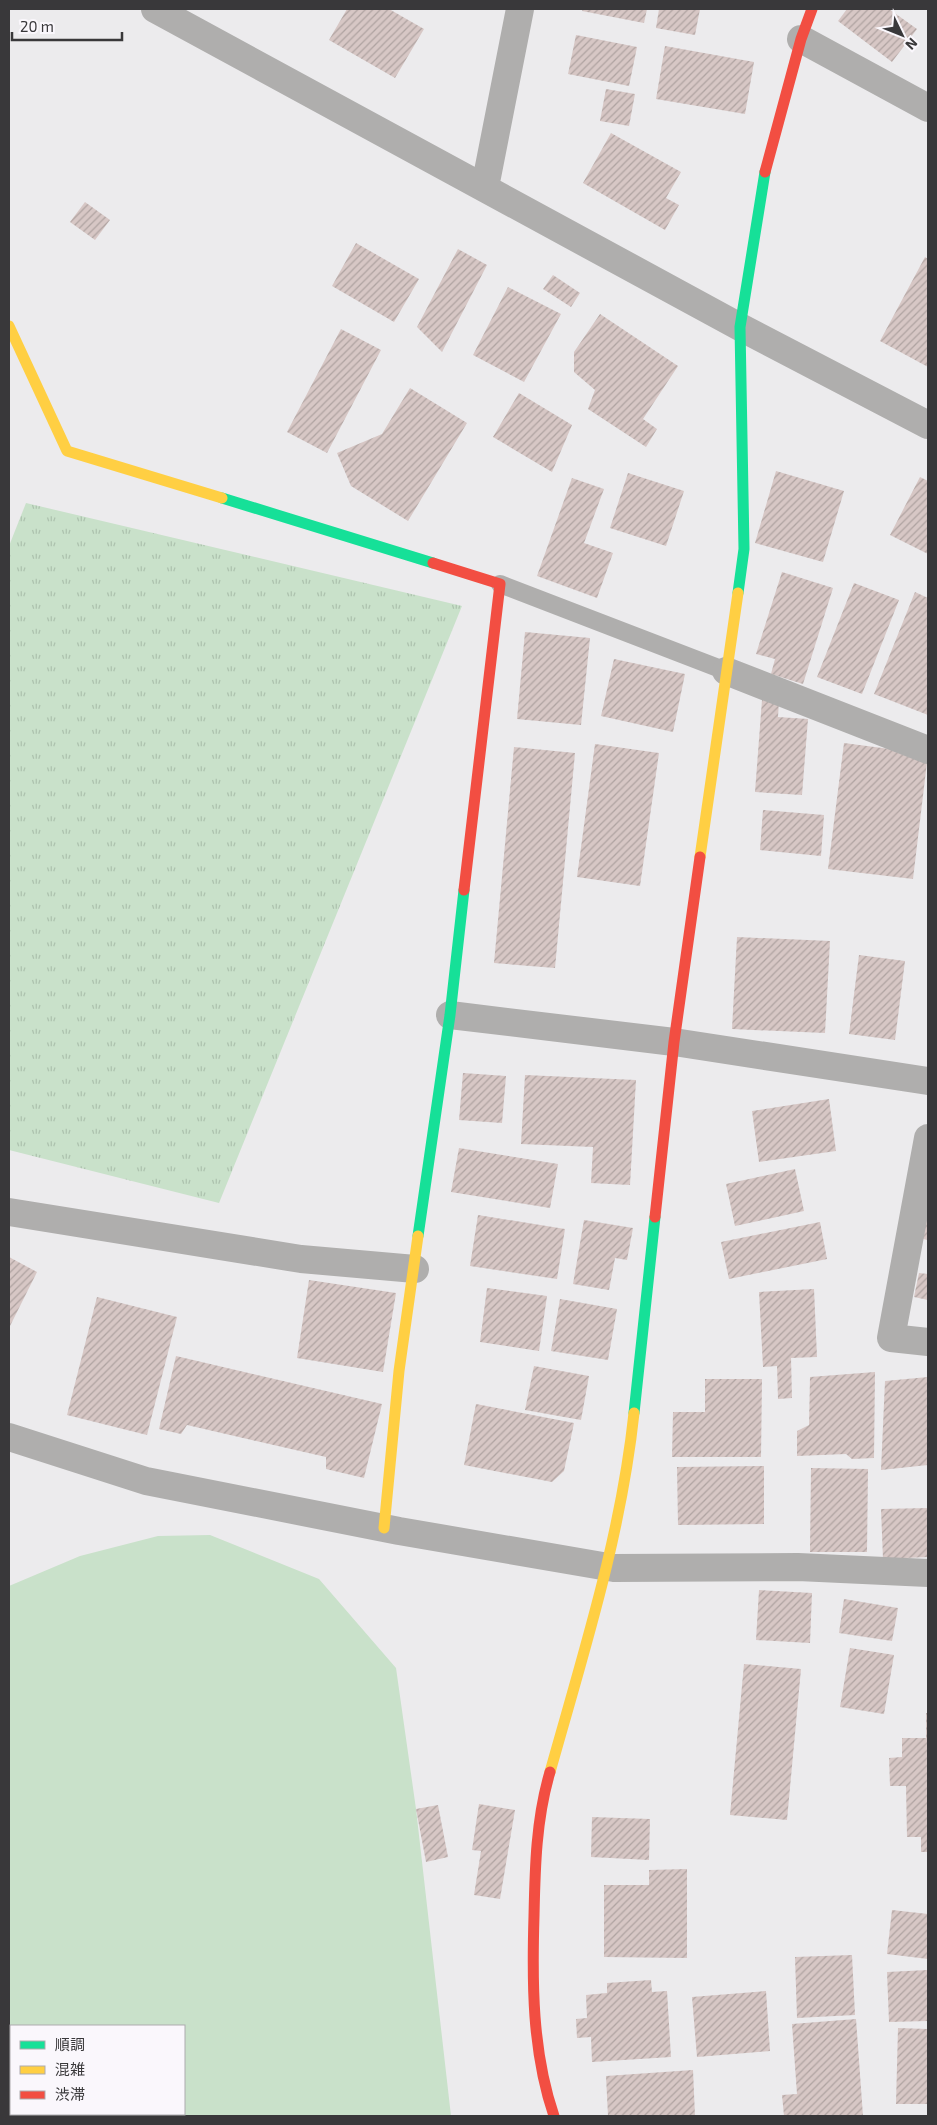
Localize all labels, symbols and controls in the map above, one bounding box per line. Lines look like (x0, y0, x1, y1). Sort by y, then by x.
scale bar (12, 10, 122, 42)
north arrow (877, 10, 927, 60)
text: 20 m (20, 17, 54, 35)
text: N (902, 35, 922, 54)
legend (10, 2025, 185, 2115)
text: 順調 (55, 2035, 85, 2053)
text: 混雑 (55, 2060, 85, 2078)
text: 渋滞 (55, 2085, 85, 2103)

